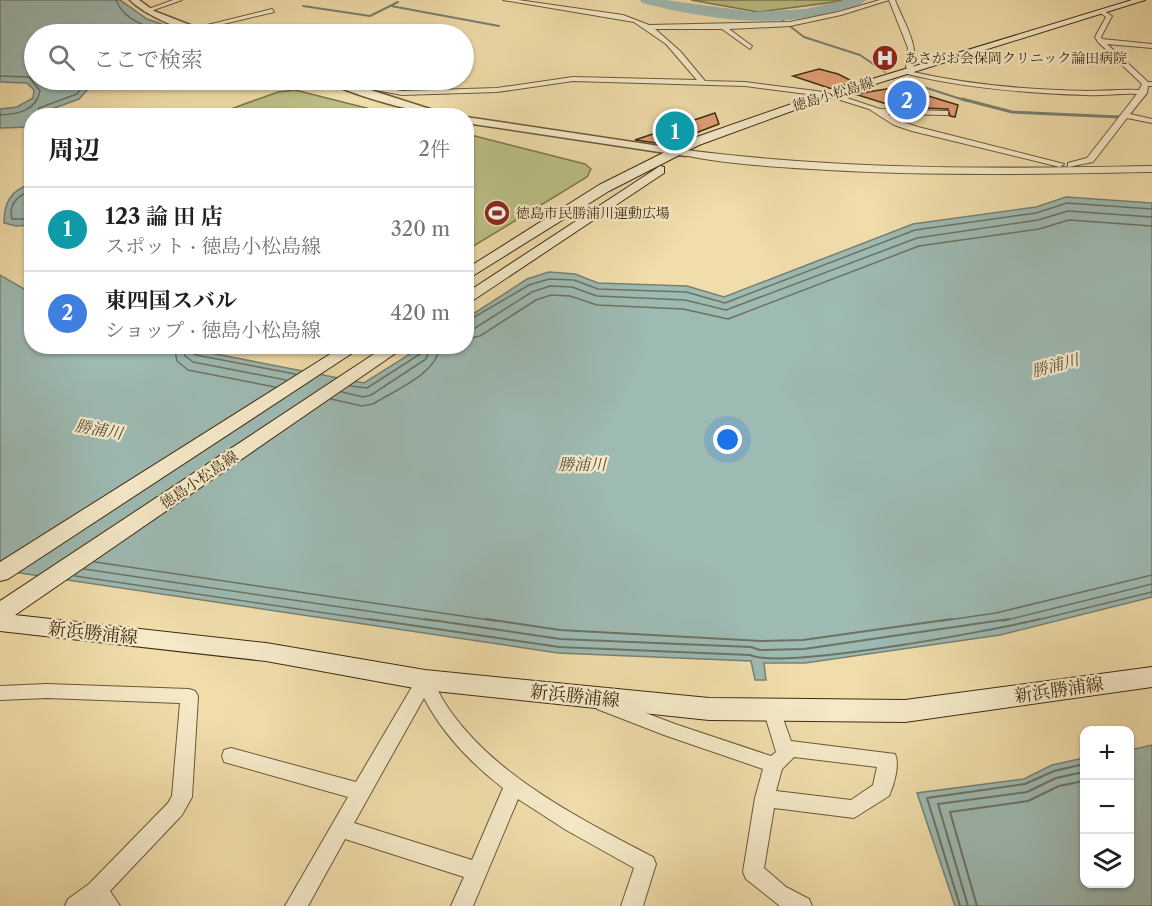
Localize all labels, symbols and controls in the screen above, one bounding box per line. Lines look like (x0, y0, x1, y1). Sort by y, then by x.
search box (24, 24, 474, 90)
icon: search (45, 41, 78, 74)
hospital icon: あさがお会保岡クリニック論田病院 (870, 43, 900, 73)
text: ここで検索 (93, 46, 203, 73)
place label: あさがお会保岡クリニック論田病院 (904, 49, 1127, 67)
street label: 徳島小松島線 (790, 73, 876, 115)
pin: 2 (888, 78, 926, 122)
pin: 1 (656, 108, 694, 154)
text: 周辺 (48, 134, 100, 166)
text: 2件 (419, 137, 450, 161)
sports icon: 徳島市民勝浦川運動広場 (482, 198, 512, 228)
text: 123 論 田 店 (105, 203, 223, 230)
place label: 徳島市民勝浦川運動広場 (516, 204, 670, 222)
text: 1 (63, 217, 72, 241)
text: 320 m (391, 217, 450, 241)
text: スポット · 徳島小松島線 (105, 234, 321, 258)
text: 東四国スバル (105, 287, 237, 314)
text: 2 (62, 301, 73, 325)
text: 420 m (390, 301, 450, 325)
text: ショップ · 徳島小松島線 (105, 318, 321, 342)
water label: 勝浦川 (1029, 349, 1083, 381)
water label: 勝浦川 (74, 415, 126, 443)
your location (713, 425, 742, 454)
street label: 徳島小松島線 (156, 447, 241, 513)
water label: 勝浦川 (558, 454, 608, 474)
street label: 新浜勝浦線 (47, 617, 139, 649)
street label: 新浜勝浦線 (1013, 673, 1105, 707)
street label: 新浜勝浦線 (529, 680, 621, 712)
map controls (1080, 726, 1134, 888)
button: + (1080, 726, 1134, 780)
button: − (1080, 780, 1134, 834)
button: layers (1080, 834, 1134, 888)

